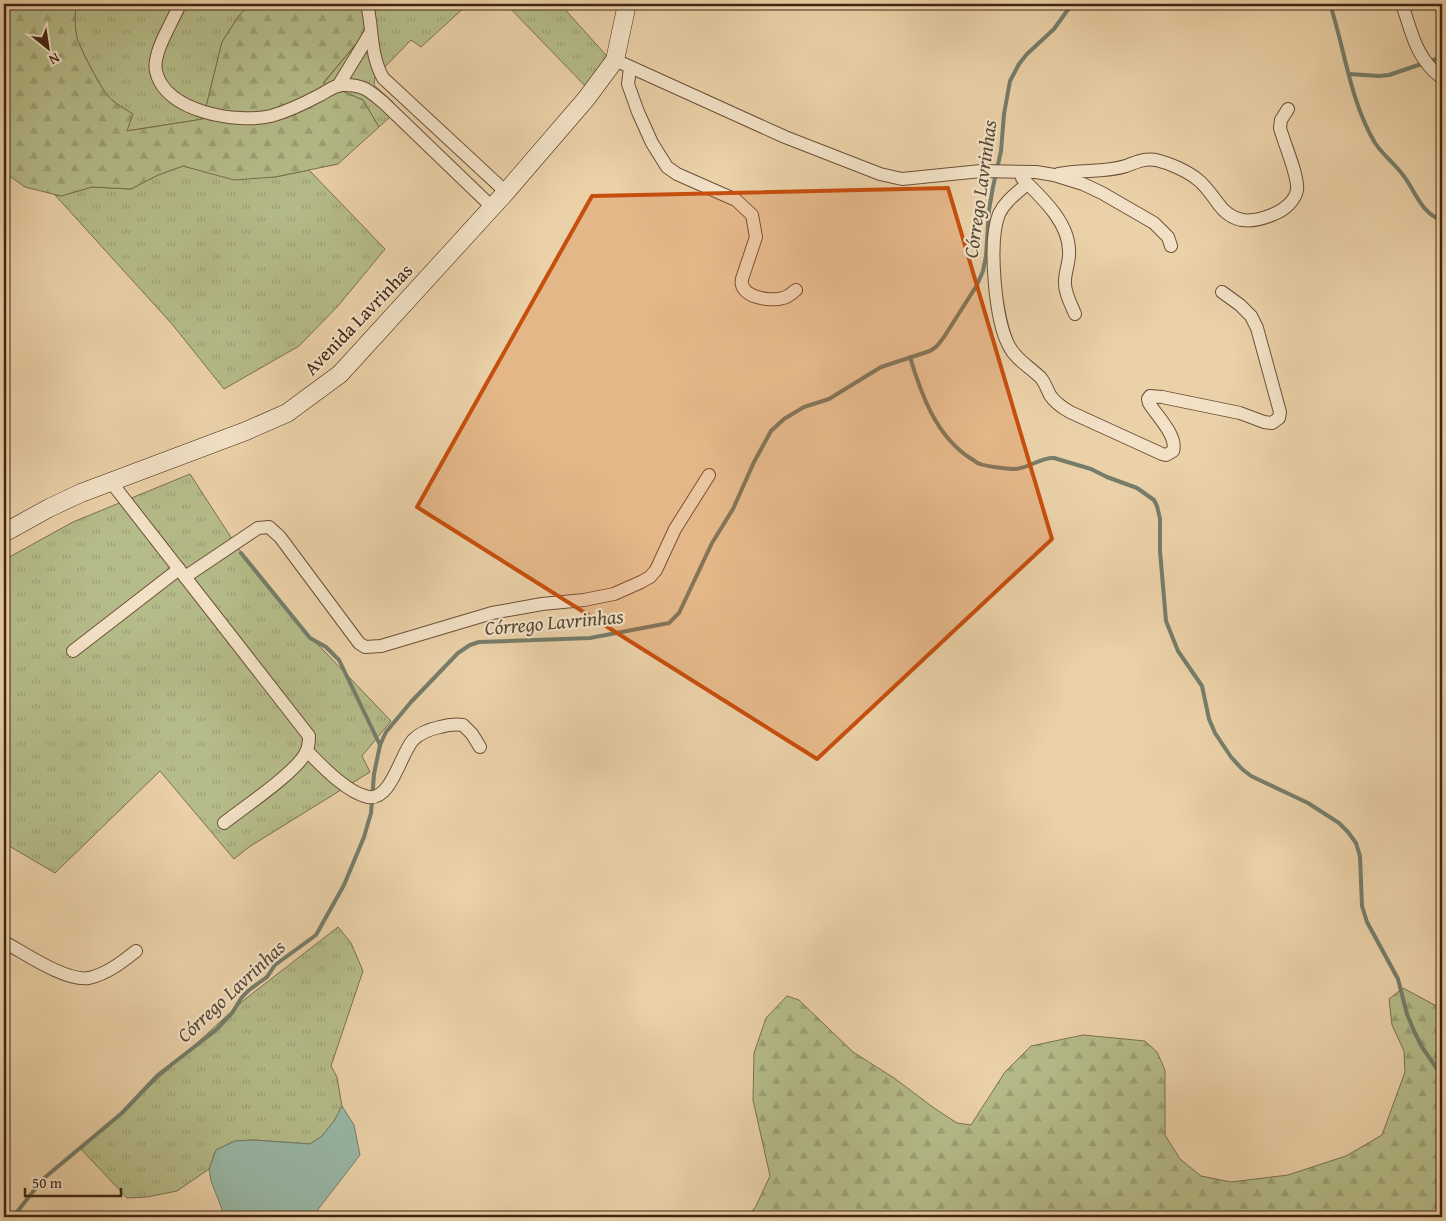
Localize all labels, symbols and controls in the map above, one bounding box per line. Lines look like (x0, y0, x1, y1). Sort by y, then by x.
north arrow (22, 22, 72, 72)
text: N (45, 48, 64, 71)
water label: Córrego Lavrinhas (955, 117, 1004, 260)
street label: Avenida Lavrinhas (297, 257, 419, 381)
water label: Córrego Lavrinhas (483, 601, 625, 642)
water label: Córrego Lavrinhas (170, 932, 292, 1049)
scale bar (25, 1166, 121, 1198)
text: 50 m (32, 1172, 63, 1193)

